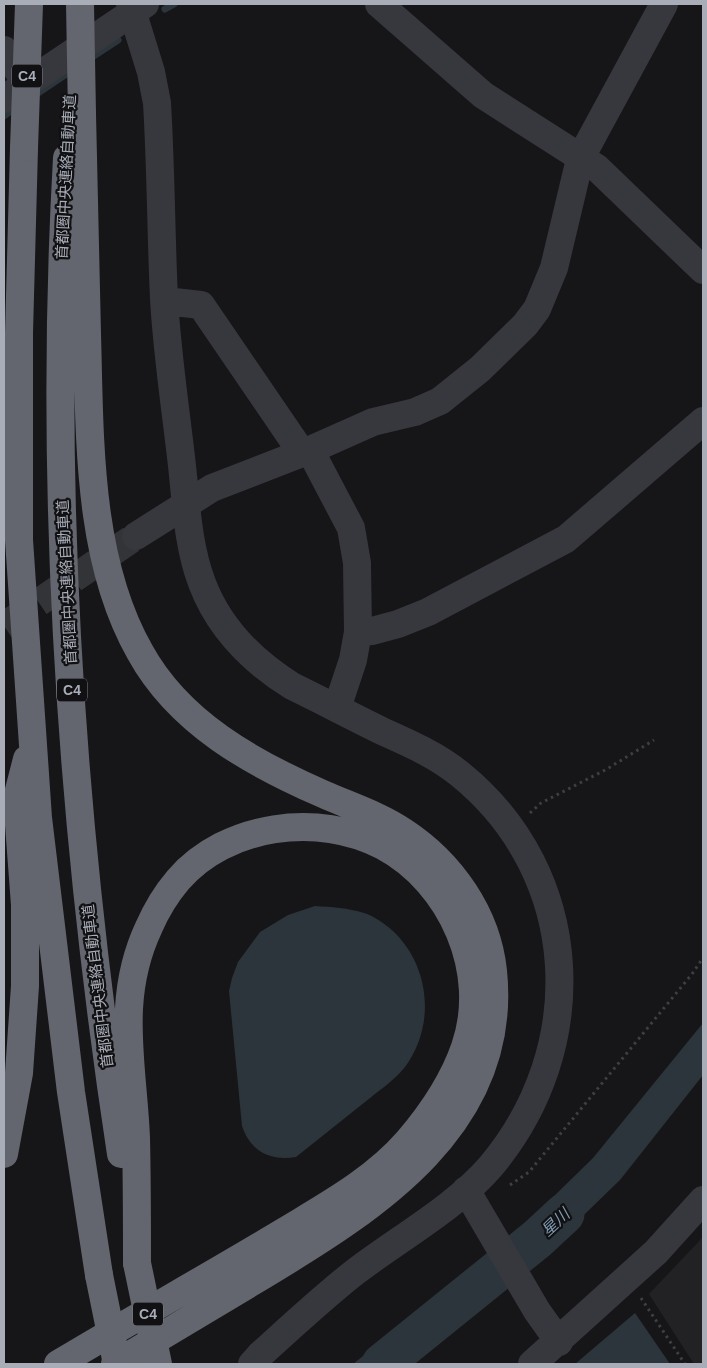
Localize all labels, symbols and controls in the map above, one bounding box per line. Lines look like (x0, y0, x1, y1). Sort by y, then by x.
road number: C4 (12, 64, 42, 88)
street label: 首都圏中央連絡自動車道 (53, 94, 78, 260)
street label: 首都圏中央連絡自動車道 (54, 499, 79, 665)
road number: C4 (57, 678, 87, 702)
street label: 首都圏中央連絡自動車道 (79, 903, 116, 1069)
water label: 星川 (538, 1204, 574, 1239)
road number: C4 (133, 1302, 163, 1326)

